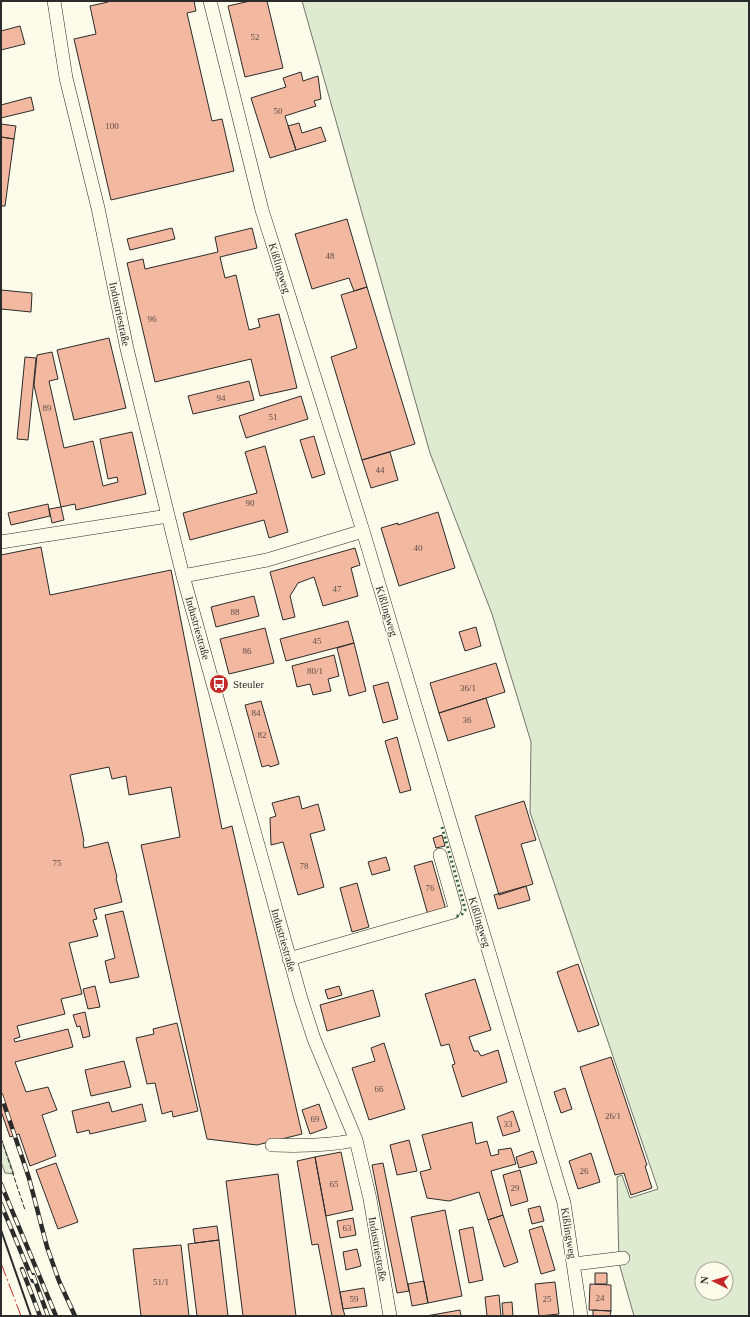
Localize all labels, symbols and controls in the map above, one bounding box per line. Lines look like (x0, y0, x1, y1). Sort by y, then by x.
house number: 52 (251, 32, 260, 42)
house number: 50 (274, 106, 283, 116)
house number: 100 (105, 121, 119, 131)
street label: Kißlingweg (267, 241, 293, 295)
house number: 48 (326, 251, 335, 261)
street label: Industriestraße (107, 281, 133, 347)
house number: 96 (148, 314, 157, 324)
house number: 94 (217, 393, 226, 403)
house number: 89 (43, 403, 52, 413)
house number: 51 (269, 412, 278, 422)
house number: 44 (376, 465, 385, 475)
house number: 90 (246, 498, 255, 508)
house number: 40 (414, 543, 423, 553)
house number: 47 (333, 584, 342, 594)
street label: Kißlingweg (374, 584, 400, 638)
street label: Industriestraße (183, 595, 213, 661)
house number: 88 (231, 607, 240, 617)
house number: 45 (313, 636, 322, 646)
house number: 86 (243, 646, 252, 656)
house number: 80/1 (307, 666, 323, 676)
bus stop icon: Steuler (208, 673, 230, 695)
place label: Steuler (233, 678, 264, 690)
house number: 36/1 (460, 683, 476, 693)
house number: 84 (252, 708, 261, 718)
house number: 36 (463, 715, 472, 725)
house number: 82 (258, 730, 267, 740)
house number: 75 (53, 858, 62, 868)
house number: 78 (300, 861, 309, 871)
house number: 76 (426, 883, 435, 893)
street label: Kißlingweg (467, 895, 493, 949)
street label: Industriestraße (269, 907, 299, 973)
house number: 66 (375, 1084, 384, 1094)
house number: 26/1 (605, 1111, 621, 1121)
house number: 69 (311, 1114, 320, 1124)
house number: 33 (504, 1119, 513, 1129)
house number: 26 (580, 1166, 589, 1176)
house number: 65 (330, 1179, 339, 1189)
house number: 29 (511, 1183, 520, 1193)
street label: Kißlingweg (559, 1206, 579, 1260)
street label: Industriestraße (366, 1216, 390, 1282)
house number: 63 (343, 1223, 352, 1233)
north arrow (694, 1261, 734, 1301)
text: N (698, 1276, 710, 1285)
house number: 51/1 (153, 1277, 169, 1287)
house number: 24 (596, 1293, 605, 1303)
house number: 59 (350, 1294, 359, 1304)
house number: 25 (543, 1294, 552, 1304)

